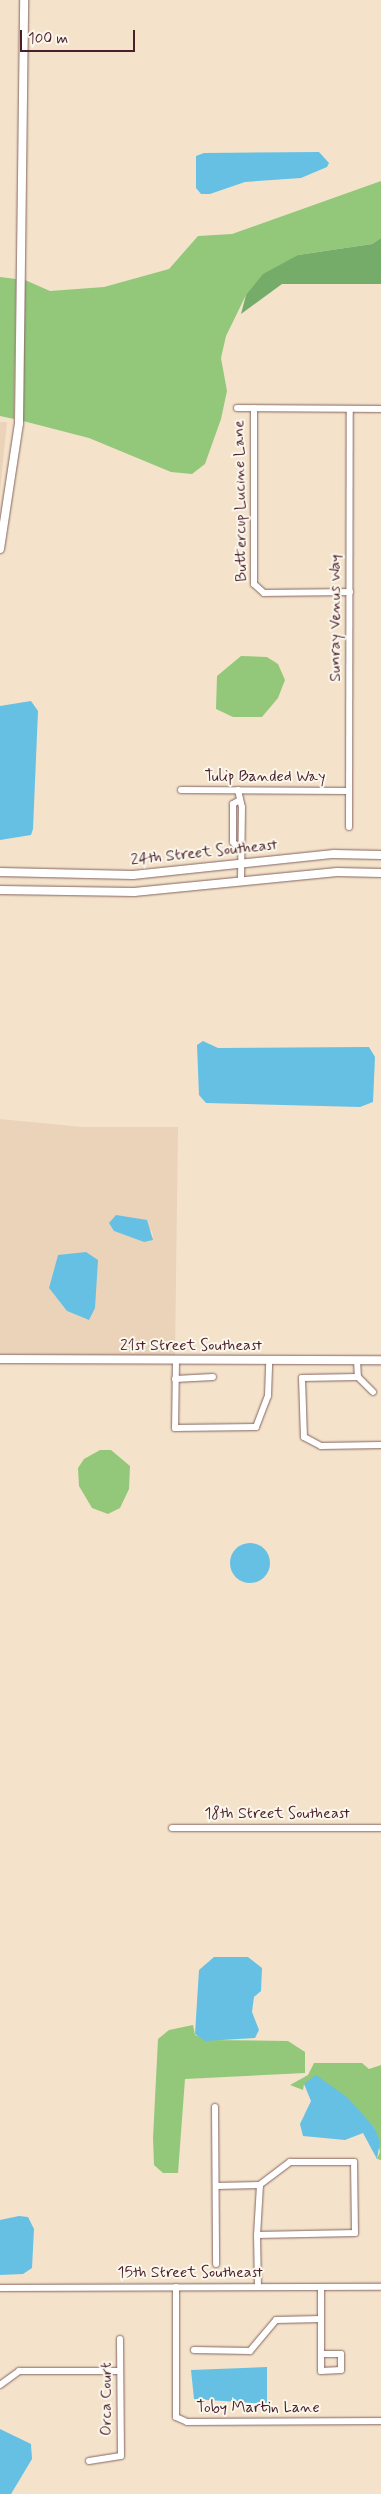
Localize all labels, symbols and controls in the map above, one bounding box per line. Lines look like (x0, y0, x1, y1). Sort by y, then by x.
scale bar (22, 20, 138, 52)
text: 100 m (28, 29, 68, 49)
street label: Buttercup Lucine Lane (230, 422, 252, 580)
street label: Sunray Venus Way (326, 555, 346, 681)
street label: Tulip Banded Way (205, 767, 325, 787)
street label: 24th Street Southeast (130, 836, 278, 870)
street label: 21st Street Southeast (120, 1336, 262, 1356)
street label: 18th Street Southeast (204, 1804, 350, 1824)
street label: 15th Street Southeast (117, 2263, 263, 2283)
street label: Orca Court (97, 2361, 117, 2437)
street label: Toby Martin Lane (197, 2398, 319, 2418)

